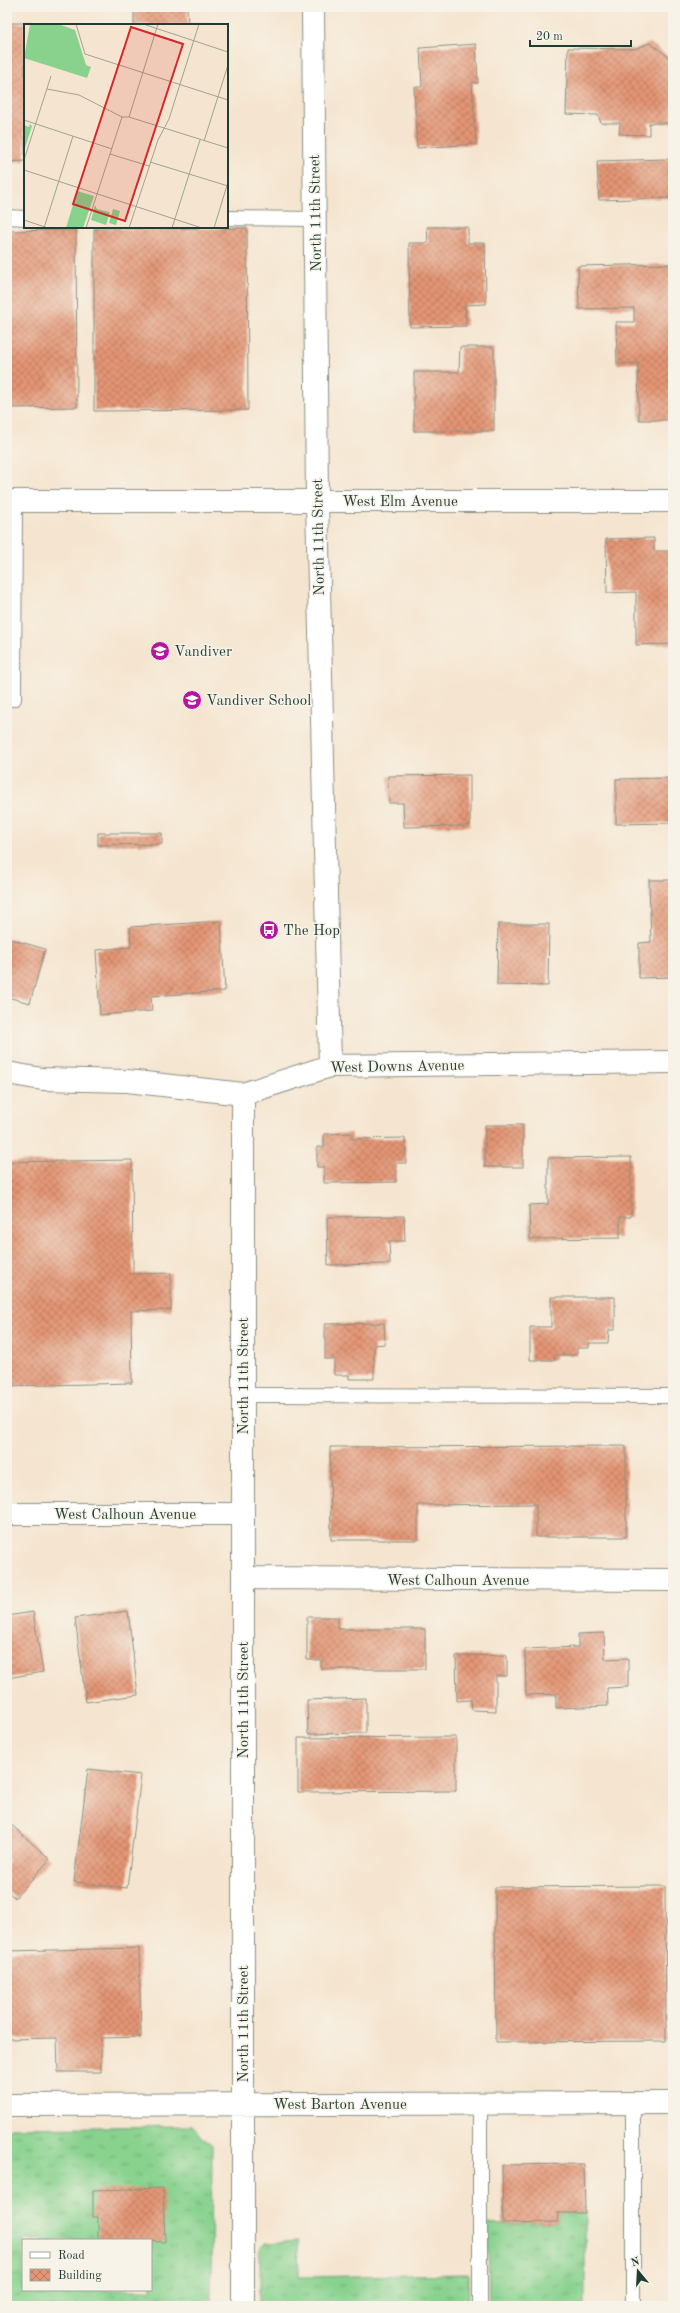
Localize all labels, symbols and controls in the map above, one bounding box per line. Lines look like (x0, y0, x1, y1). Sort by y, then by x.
scale bar (530, 22, 631, 48)
inset map (24, 24, 228, 228)
text: 20 m (536, 31, 563, 43)
street label: North 11th Street (308, 154, 325, 272)
street label: North 11th Street (311, 478, 328, 596)
street label: West Elm Avenue (342, 495, 458, 510)
school or university icon: Vandiver (149, 640, 171, 662)
place label: Vandiver (174, 645, 232, 660)
school or university icon: Vandiver School (181, 689, 203, 711)
place label: Vandiver School (206, 694, 311, 709)
bus stop icon: The Hop (258, 919, 280, 941)
place label: The Hop (283, 924, 340, 939)
street label: West Downs Avenue (330, 1059, 464, 1076)
street label: North 11th Street (237, 1317, 252, 1435)
street label: West Calhoun Avenue (54, 1508, 196, 1523)
street label: West Calhoun Avenue (387, 1574, 529, 1589)
street label: North 11th Street (237, 1641, 252, 1759)
street label: North 11th Street (237, 1965, 252, 2083)
street label: West Barton Avenue (273, 2098, 407, 2113)
legend (22, 2239, 152, 2291)
text: Road (58, 2250, 85, 2262)
north arrow (618, 2251, 658, 2291)
text: N (630, 2256, 642, 2269)
text: Building (58, 2270, 102, 2282)

